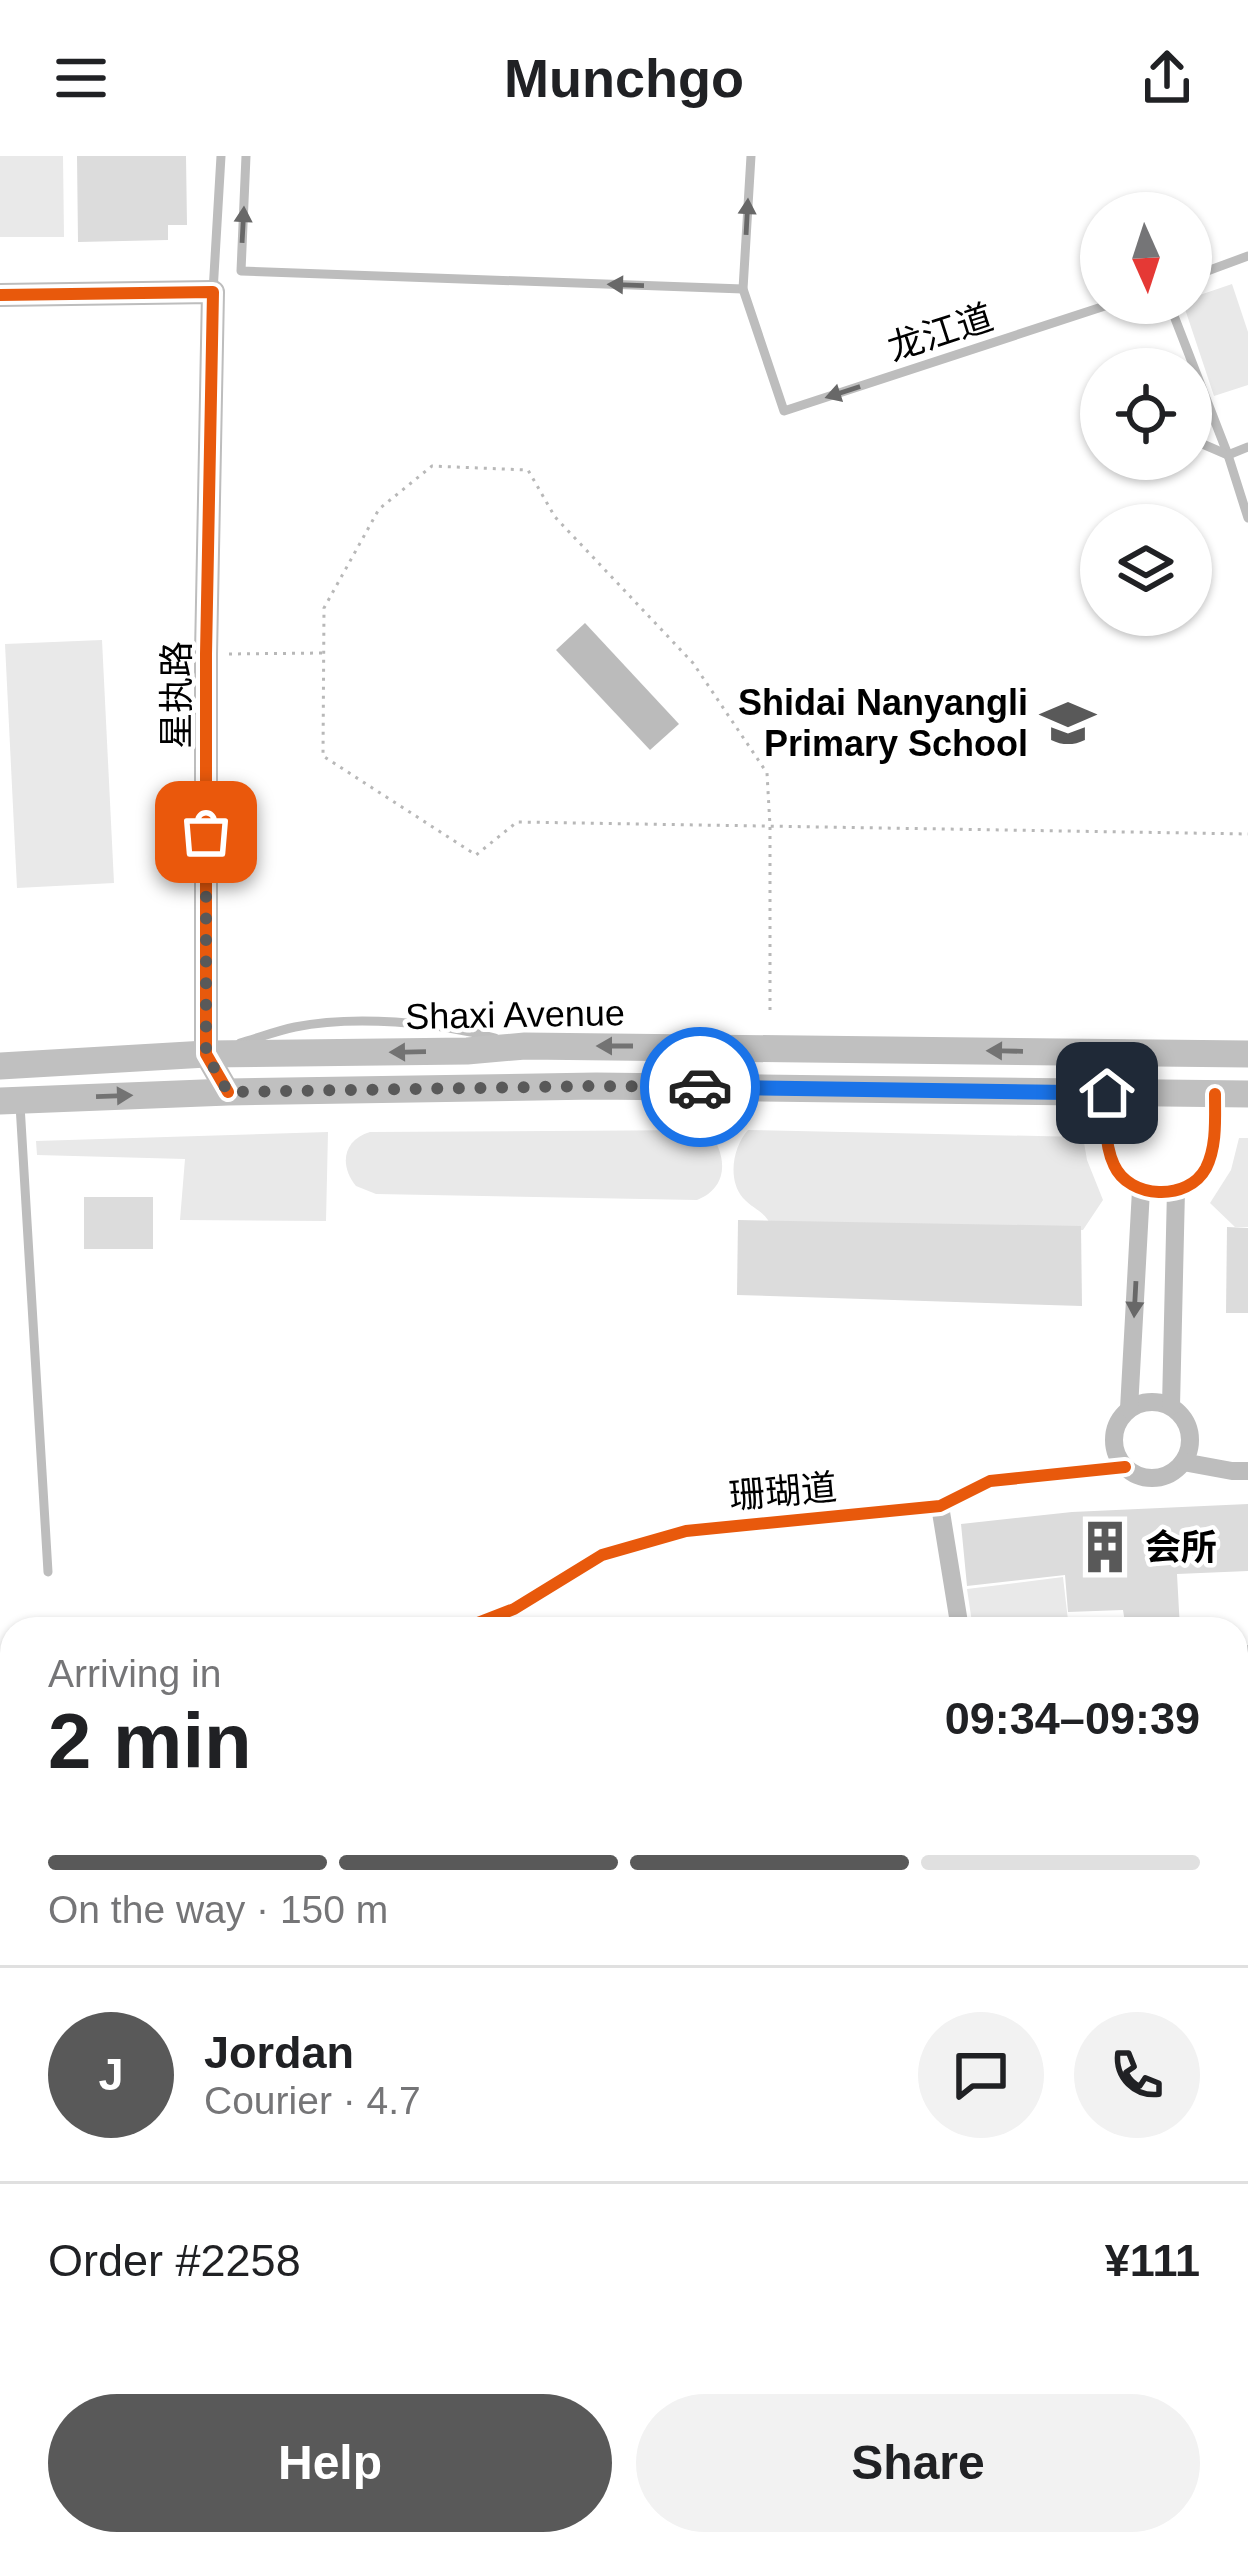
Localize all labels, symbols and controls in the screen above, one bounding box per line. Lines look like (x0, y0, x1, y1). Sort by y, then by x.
icon: menu (48, 45, 114, 111)
icon: share (1134, 45, 1200, 111)
text: Munchgo (504, 48, 744, 108)
north arrow (1080, 192, 1212, 324)
map controls (1080, 192, 1212, 636)
one-way arrow (738, 198, 757, 235)
one-way arrow (234, 205, 253, 243)
one-way arrow (606, 275, 644, 294)
street label: 龙江道 (882, 296, 998, 369)
button: locate (1080, 348, 1212, 480)
one-way arrow (824, 383, 861, 402)
button: layers (1080, 504, 1212, 636)
street label: 星执路 (156, 641, 197, 749)
place label: Shidai Nanyangli Primary School (738, 682, 1028, 764)
school or university icon: Shidai Nanyangli Primary School (1039, 694, 1097, 752)
pin (155, 781, 257, 883)
icon: bag (173, 799, 239, 865)
street label: Shaxi Avenue (405, 992, 625, 1037)
courier (640, 1027, 760, 1147)
one-way arrow (595, 1036, 633, 1056)
one-way arrow (985, 1042, 1023, 1061)
pin (1056, 1042, 1158, 1144)
one-way arrow (388, 1043, 426, 1062)
icon: car (667, 1054, 733, 1120)
icon: home (1074, 1060, 1140, 1126)
one-way arrow (96, 1086, 134, 1105)
one-way arrow (1125, 1281, 1144, 1319)
street label: 珊瑚道 (727, 1466, 839, 1517)
building icon: 会所 (1076, 1518, 1134, 1576)
place label: 会所 (1145, 1527, 1217, 1568)
text: Arriving in (48, 1652, 221, 1695)
text: 09:34–09:39 (945, 1693, 1200, 1744)
text: 2 min (48, 1697, 252, 1785)
text: On the way · 150 m (48, 1888, 388, 1931)
button: chat (918, 2012, 1044, 2138)
button: phone (1074, 2012, 1200, 2138)
text: Jordan (204, 2027, 354, 2078)
text: J (98, 2049, 124, 2100)
text: Courier · 4.7 (204, 2079, 421, 2122)
text: Order #2258 (48, 2235, 301, 2286)
text: ¥111 (1105, 2235, 1200, 2286)
button: Help (48, 2394, 612, 2532)
button: Share (636, 2394, 1200, 2532)

